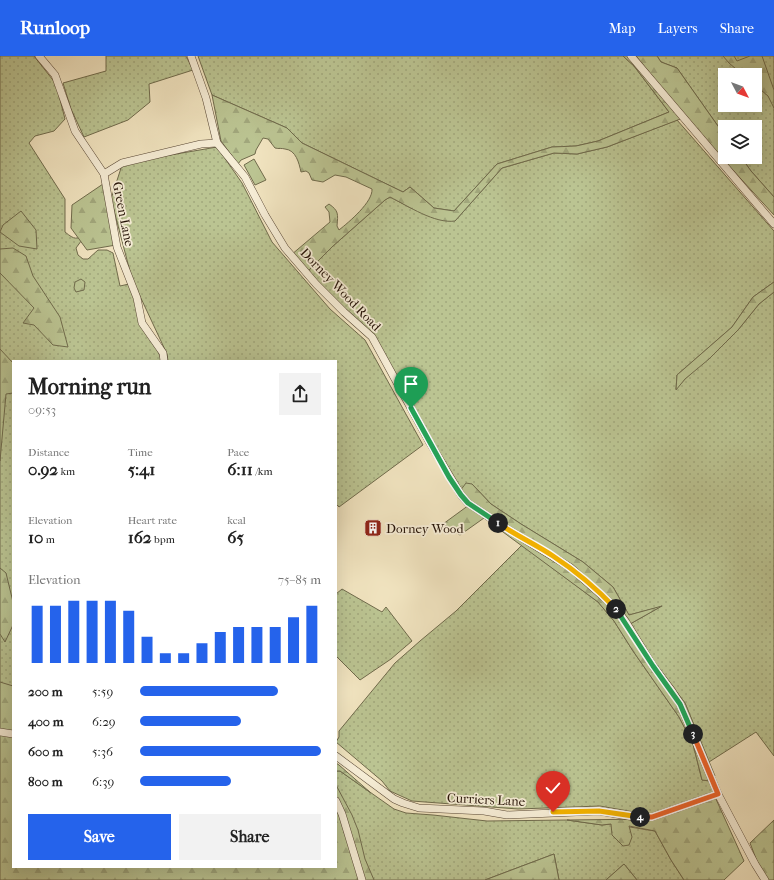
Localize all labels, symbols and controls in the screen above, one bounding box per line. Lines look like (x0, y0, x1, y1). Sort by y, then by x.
text: Runloop (20, 17, 90, 39)
text: Map (609, 20, 636, 37)
text: Layers (658, 20, 698, 37)
text: Share (720, 20, 754, 37)
north arrow (718, 68, 762, 112)
map controls (718, 68, 762, 164)
button: layers (718, 120, 762, 164)
street label: Green Lane (110, 180, 137, 248)
street label: Dorney Wood Road (297, 245, 385, 335)
pin (394, 367, 428, 408)
button: share (279, 373, 321, 415)
icon: arrive (400, 373, 422, 395)
text: Morning run (28, 374, 151, 400)
text: 09:53 (28, 402, 56, 417)
text: Distance (28, 446, 69, 459)
text: Time (128, 446, 153, 459)
text: Pace (227, 446, 249, 459)
text: 0.92 (28, 459, 58, 479)
text: 5:41 (128, 459, 155, 479)
text: 6:11 (227, 459, 253, 479)
text: km (58, 465, 75, 478)
text: /km (253, 465, 273, 478)
pin: 1 (488, 513, 508, 533)
text: Elevation (28, 514, 72, 527)
text: Heart rate (128, 514, 177, 527)
text: kcal (227, 514, 246, 527)
text: 1 (496, 516, 500, 529)
building icon: Dorney Wood (363, 518, 383, 538)
place label: Dorney Wood (386, 521, 464, 536)
text: 10 (28, 527, 43, 547)
text: 162 (128, 527, 152, 547)
text: 65 (227, 527, 244, 547)
text: m (43, 533, 55, 546)
text: bpm (152, 533, 175, 546)
text: Elevation (28, 572, 81, 587)
text: 75–85 m (278, 572, 321, 587)
pin: 2 (606, 599, 626, 619)
text: 2 (613, 602, 619, 615)
text: 200 m (28, 684, 63, 699)
text: 5:59 (92, 684, 113, 699)
text: 400 m (28, 714, 64, 729)
text: 6:29 (92, 714, 116, 729)
pin: 3 (683, 724, 703, 744)
text: 3 (691, 727, 695, 740)
text: 600 m (28, 744, 63, 759)
text: 5:36 (92, 744, 113, 759)
pin (536, 771, 570, 812)
text: 800 m (28, 774, 62, 789)
text: 6:39 (92, 774, 114, 789)
icon: check (542, 777, 564, 799)
street label: Curriers Lane (447, 790, 526, 809)
pin: 4 (630, 807, 650, 827)
text: 4 (637, 810, 643, 823)
button: Save (28, 814, 171, 860)
button: Share (179, 814, 321, 860)

